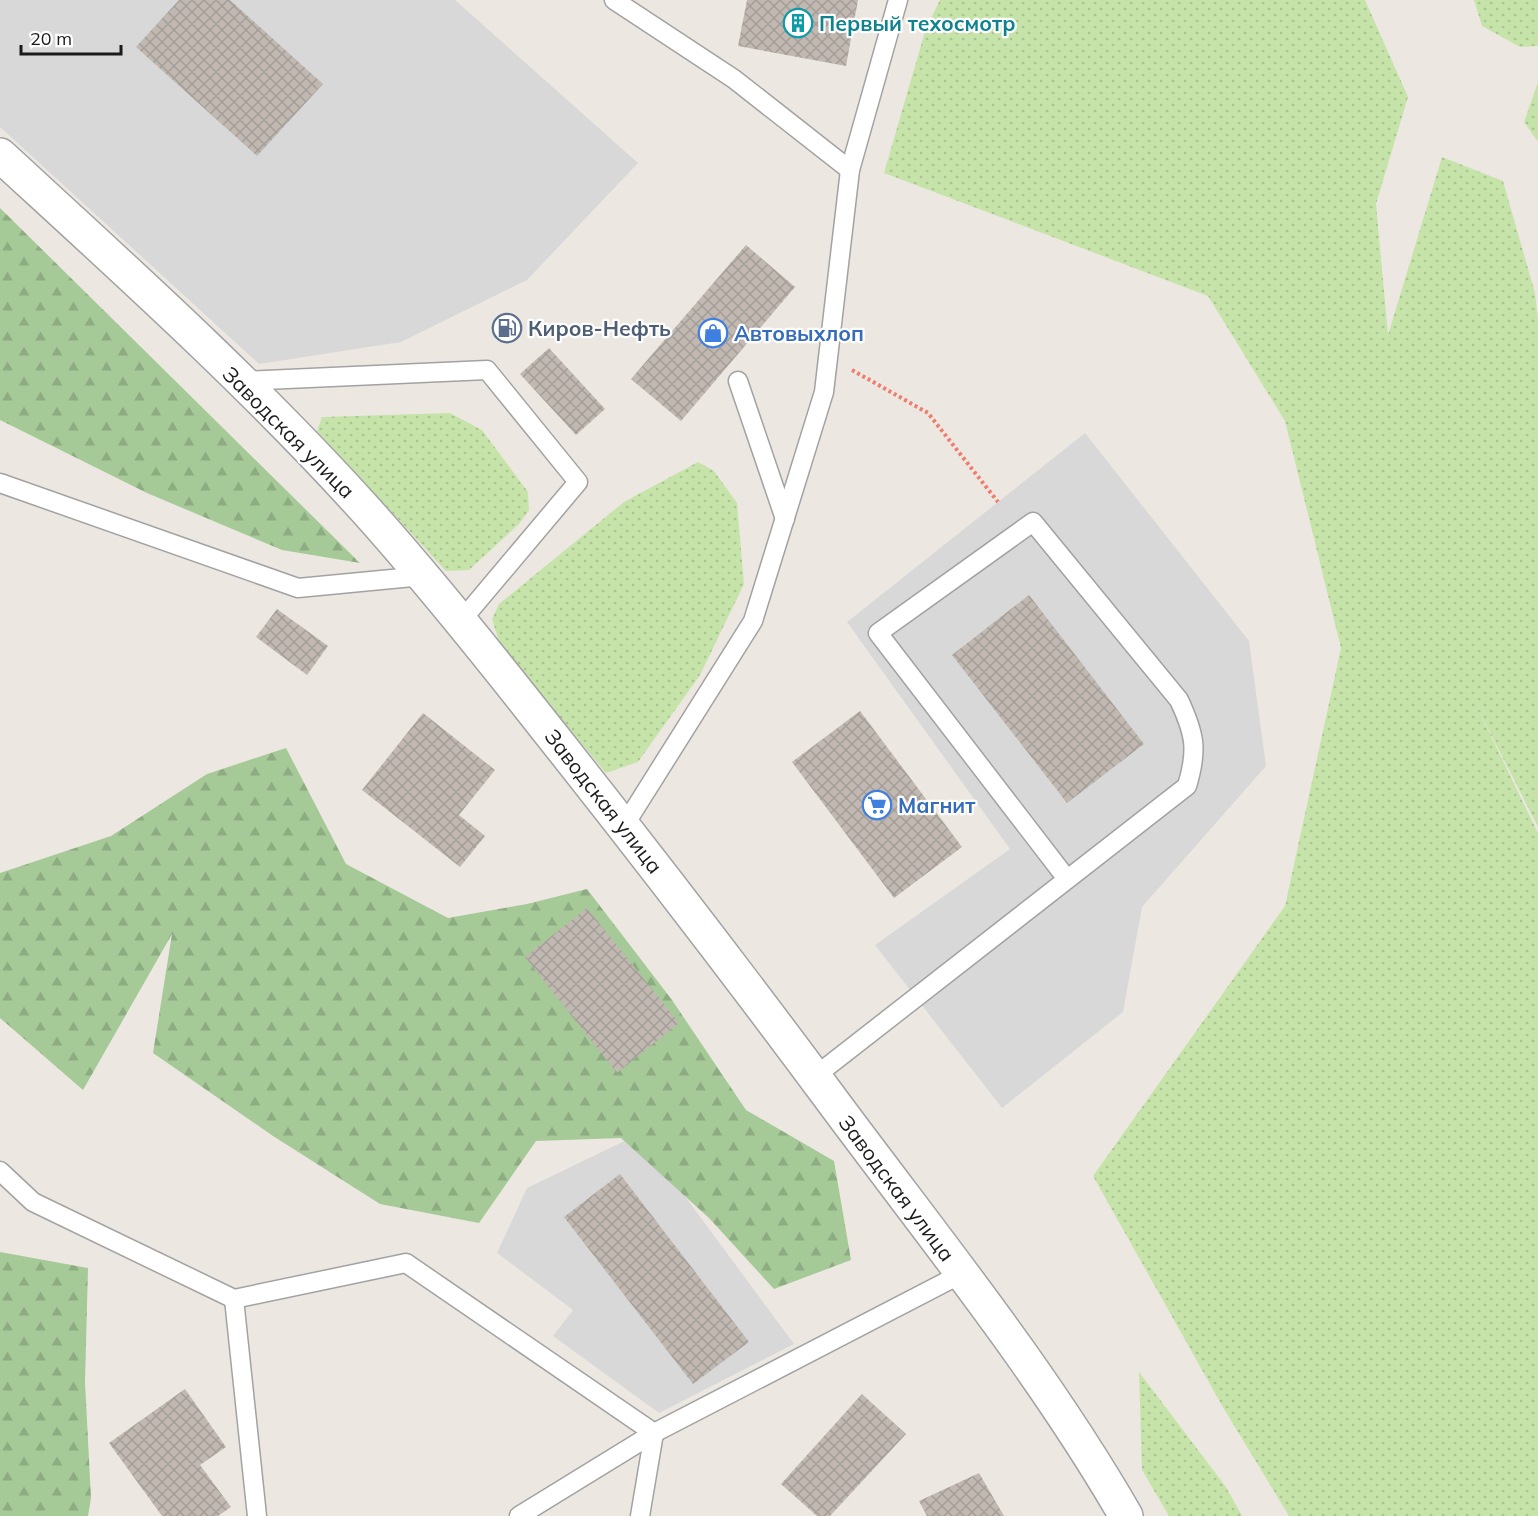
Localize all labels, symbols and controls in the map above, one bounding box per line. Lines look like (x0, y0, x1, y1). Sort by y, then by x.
building icon: Первый техосмотр (782, 7, 814, 39)
place label: Первый техосмотр (819, 10, 1015, 36)
scale bar (21, 18, 122, 56)
text: 20 m (30, 27, 72, 50)
fuel station icon: Киров-Нефть (491, 312, 523, 344)
place label: Киров-Нефть (528, 315, 671, 341)
shop icon: Автовыхлоп (697, 317, 729, 349)
place label: Автовыхлоп (734, 320, 864, 346)
street label: Заводская улица (218, 361, 360, 503)
street label: Заводская улица (540, 724, 668, 878)
supermarket icon: Магнит (861, 789, 893, 821)
place label: Магнит (898, 792, 976, 818)
street label: Заводская улица (834, 1110, 960, 1266)

